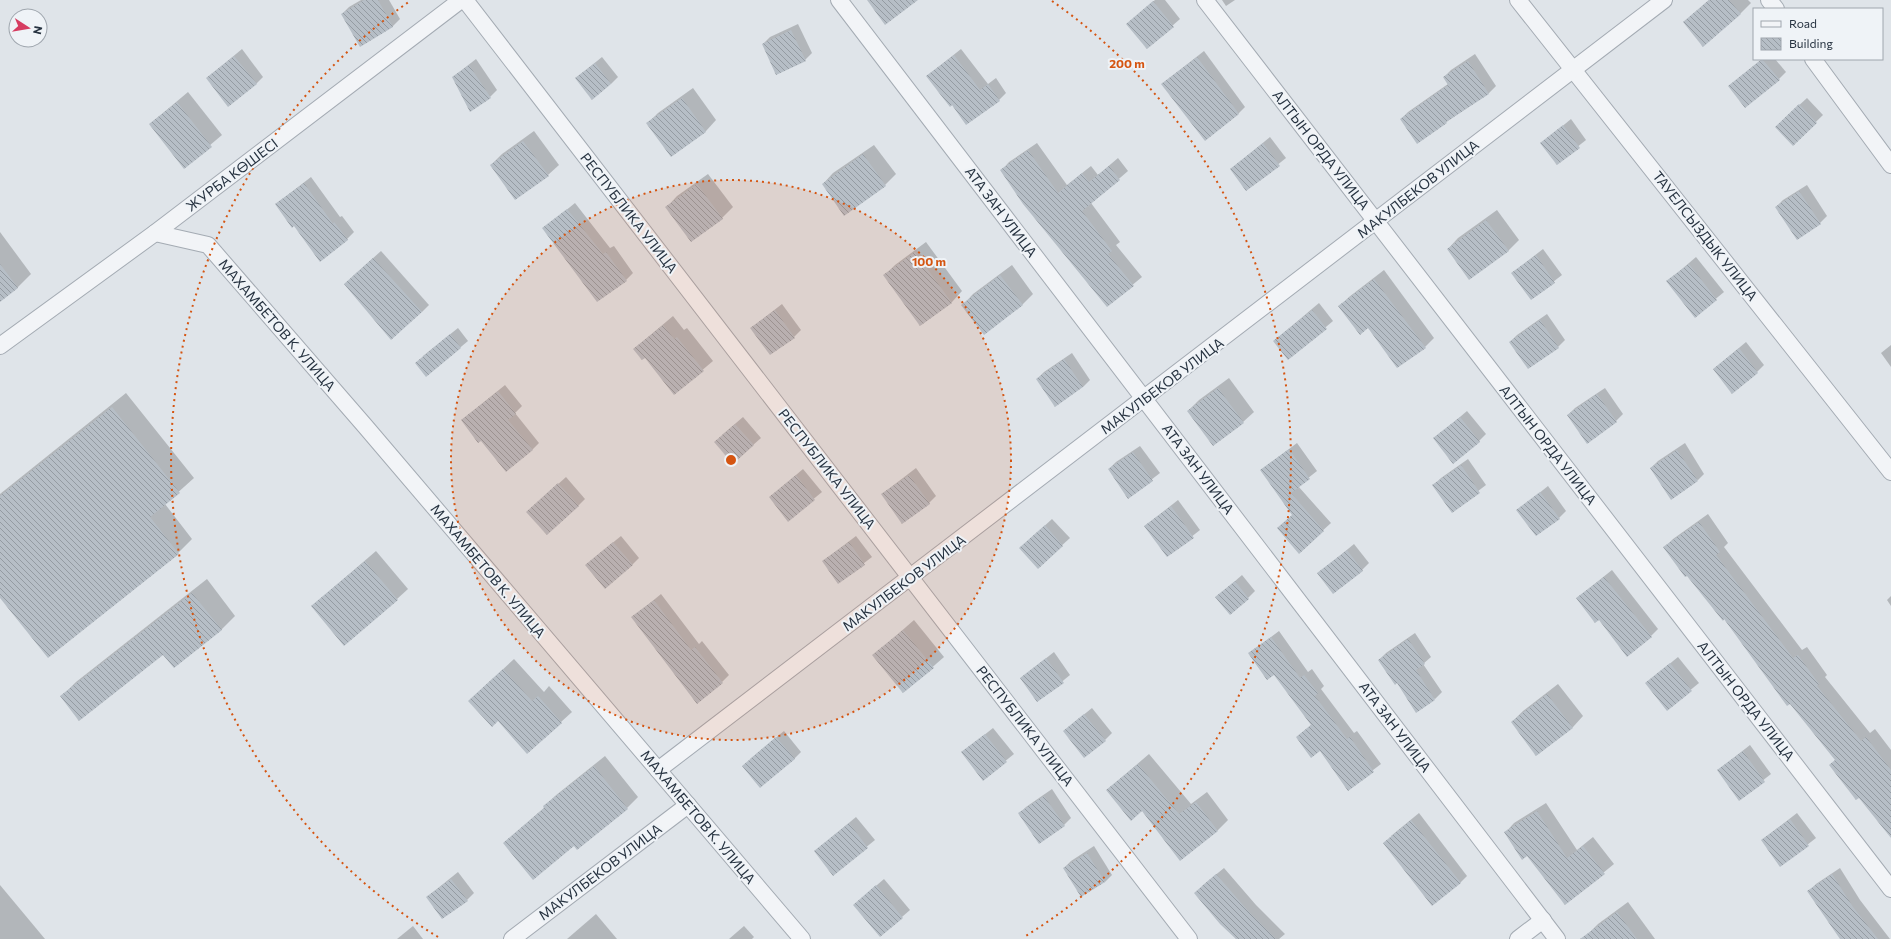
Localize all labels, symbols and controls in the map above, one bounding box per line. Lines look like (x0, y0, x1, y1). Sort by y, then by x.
north arrow (8, 8, 48, 48)
legend (1753, 8, 1883, 60)
text: Road (1789, 16, 1817, 30)
text: N (31, 25, 45, 36)
text: Building (1789, 36, 1833, 50)
text: 200 m (1109, 56, 1145, 70)
street label: АЛТЫН ОРДА УЛИЦА (1269, 86, 1374, 213)
street label: ЖУРБА КӨШЕСІ (182, 135, 281, 215)
street label: МАКУЛБЕКОВ УЛИЦА (1353, 136, 1482, 241)
street label: РЕСПУБЛИКА УЛИЦА (577, 149, 682, 276)
street label: АТА ЗАН УЛИЦА (962, 163, 1041, 261)
street label: ТАУЕЛСЫЗДЫК УЛИЦА (1649, 167, 1762, 304)
text: 100 m (912, 254, 946, 268)
street label: МАХАМБЕТОВ К. УЛИЦА (215, 255, 340, 394)
street label: МАКУЛБЕКОВ УЛИЦА (1097, 334, 1227, 438)
street label: АЛТЫН ОРДА УЛИЦА (1496, 381, 1601, 508)
street label: РЕСПУБЛИКА УЛИЦА (775, 405, 880, 532)
street label: АТА ЗАН УЛИЦА (1159, 420, 1238, 518)
centre of rings (724, 453, 738, 467)
street label: МАХАМБЕТОВ К. УЛИЦА (427, 500, 550, 641)
street label: МАКУЛБЕКОВ УЛИЦА (839, 531, 969, 635)
street label: АЛТЫН ОРДА УЛИЦА (1694, 637, 1799, 764)
street label: РЕСПУБЛИКА УЛИЦА (973, 662, 1078, 789)
street label: АТА ЗАН УЛИЦА (1356, 678, 1435, 776)
street label: МАХАМБЕТОВ К. УЛИЦА (637, 746, 760, 887)
street label: МАКУЛБЕКОВ УЛИЦА (535, 820, 665, 924)

